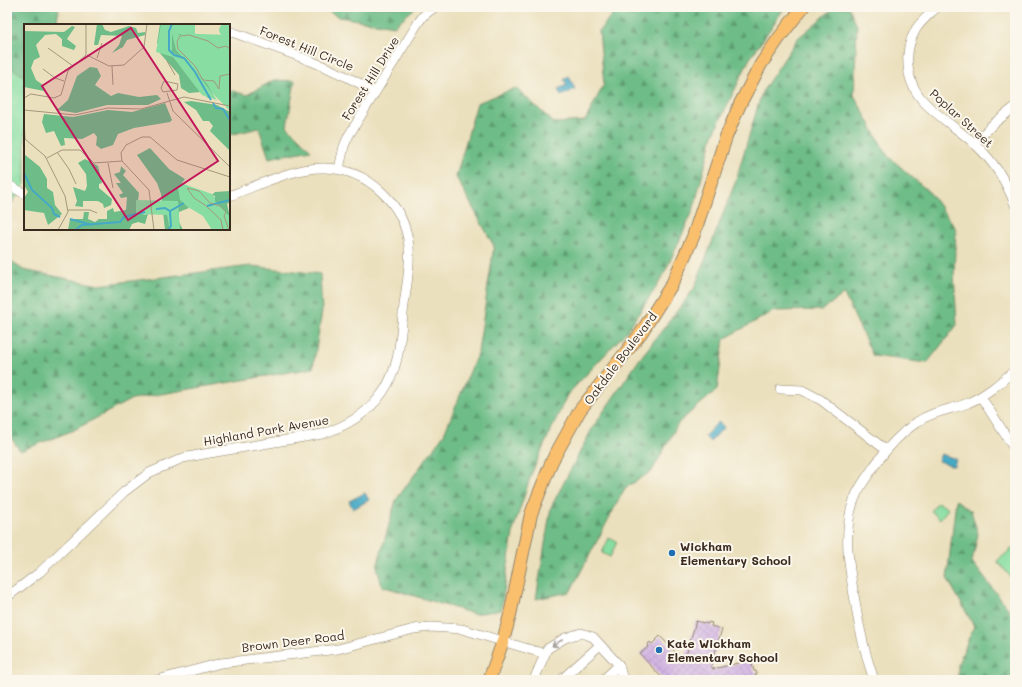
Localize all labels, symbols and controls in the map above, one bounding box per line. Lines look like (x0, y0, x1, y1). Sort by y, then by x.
street label: Forest Hill Circle (258, 22, 356, 74)
inset map (24, 24, 230, 230)
street label: Forest Hill Drive (338, 33, 402, 123)
street label: Poplar Street (927, 85, 997, 151)
street label: Oakdale Boulevard (580, 308, 660, 407)
street label: Highland Park Avenue (202, 411, 330, 449)
place label: Wickham Elementary School (680, 538, 791, 568)
marker: Wickham Elementary School (667, 548, 677, 558)
street label: Brown Deer Road (241, 627, 346, 655)
place label: Kate Wickham Elementary School (667, 635, 778, 665)
one-way arrow (551, 639, 562, 648)
marker: Kate Wickham Elementary School (654, 645, 664, 655)

